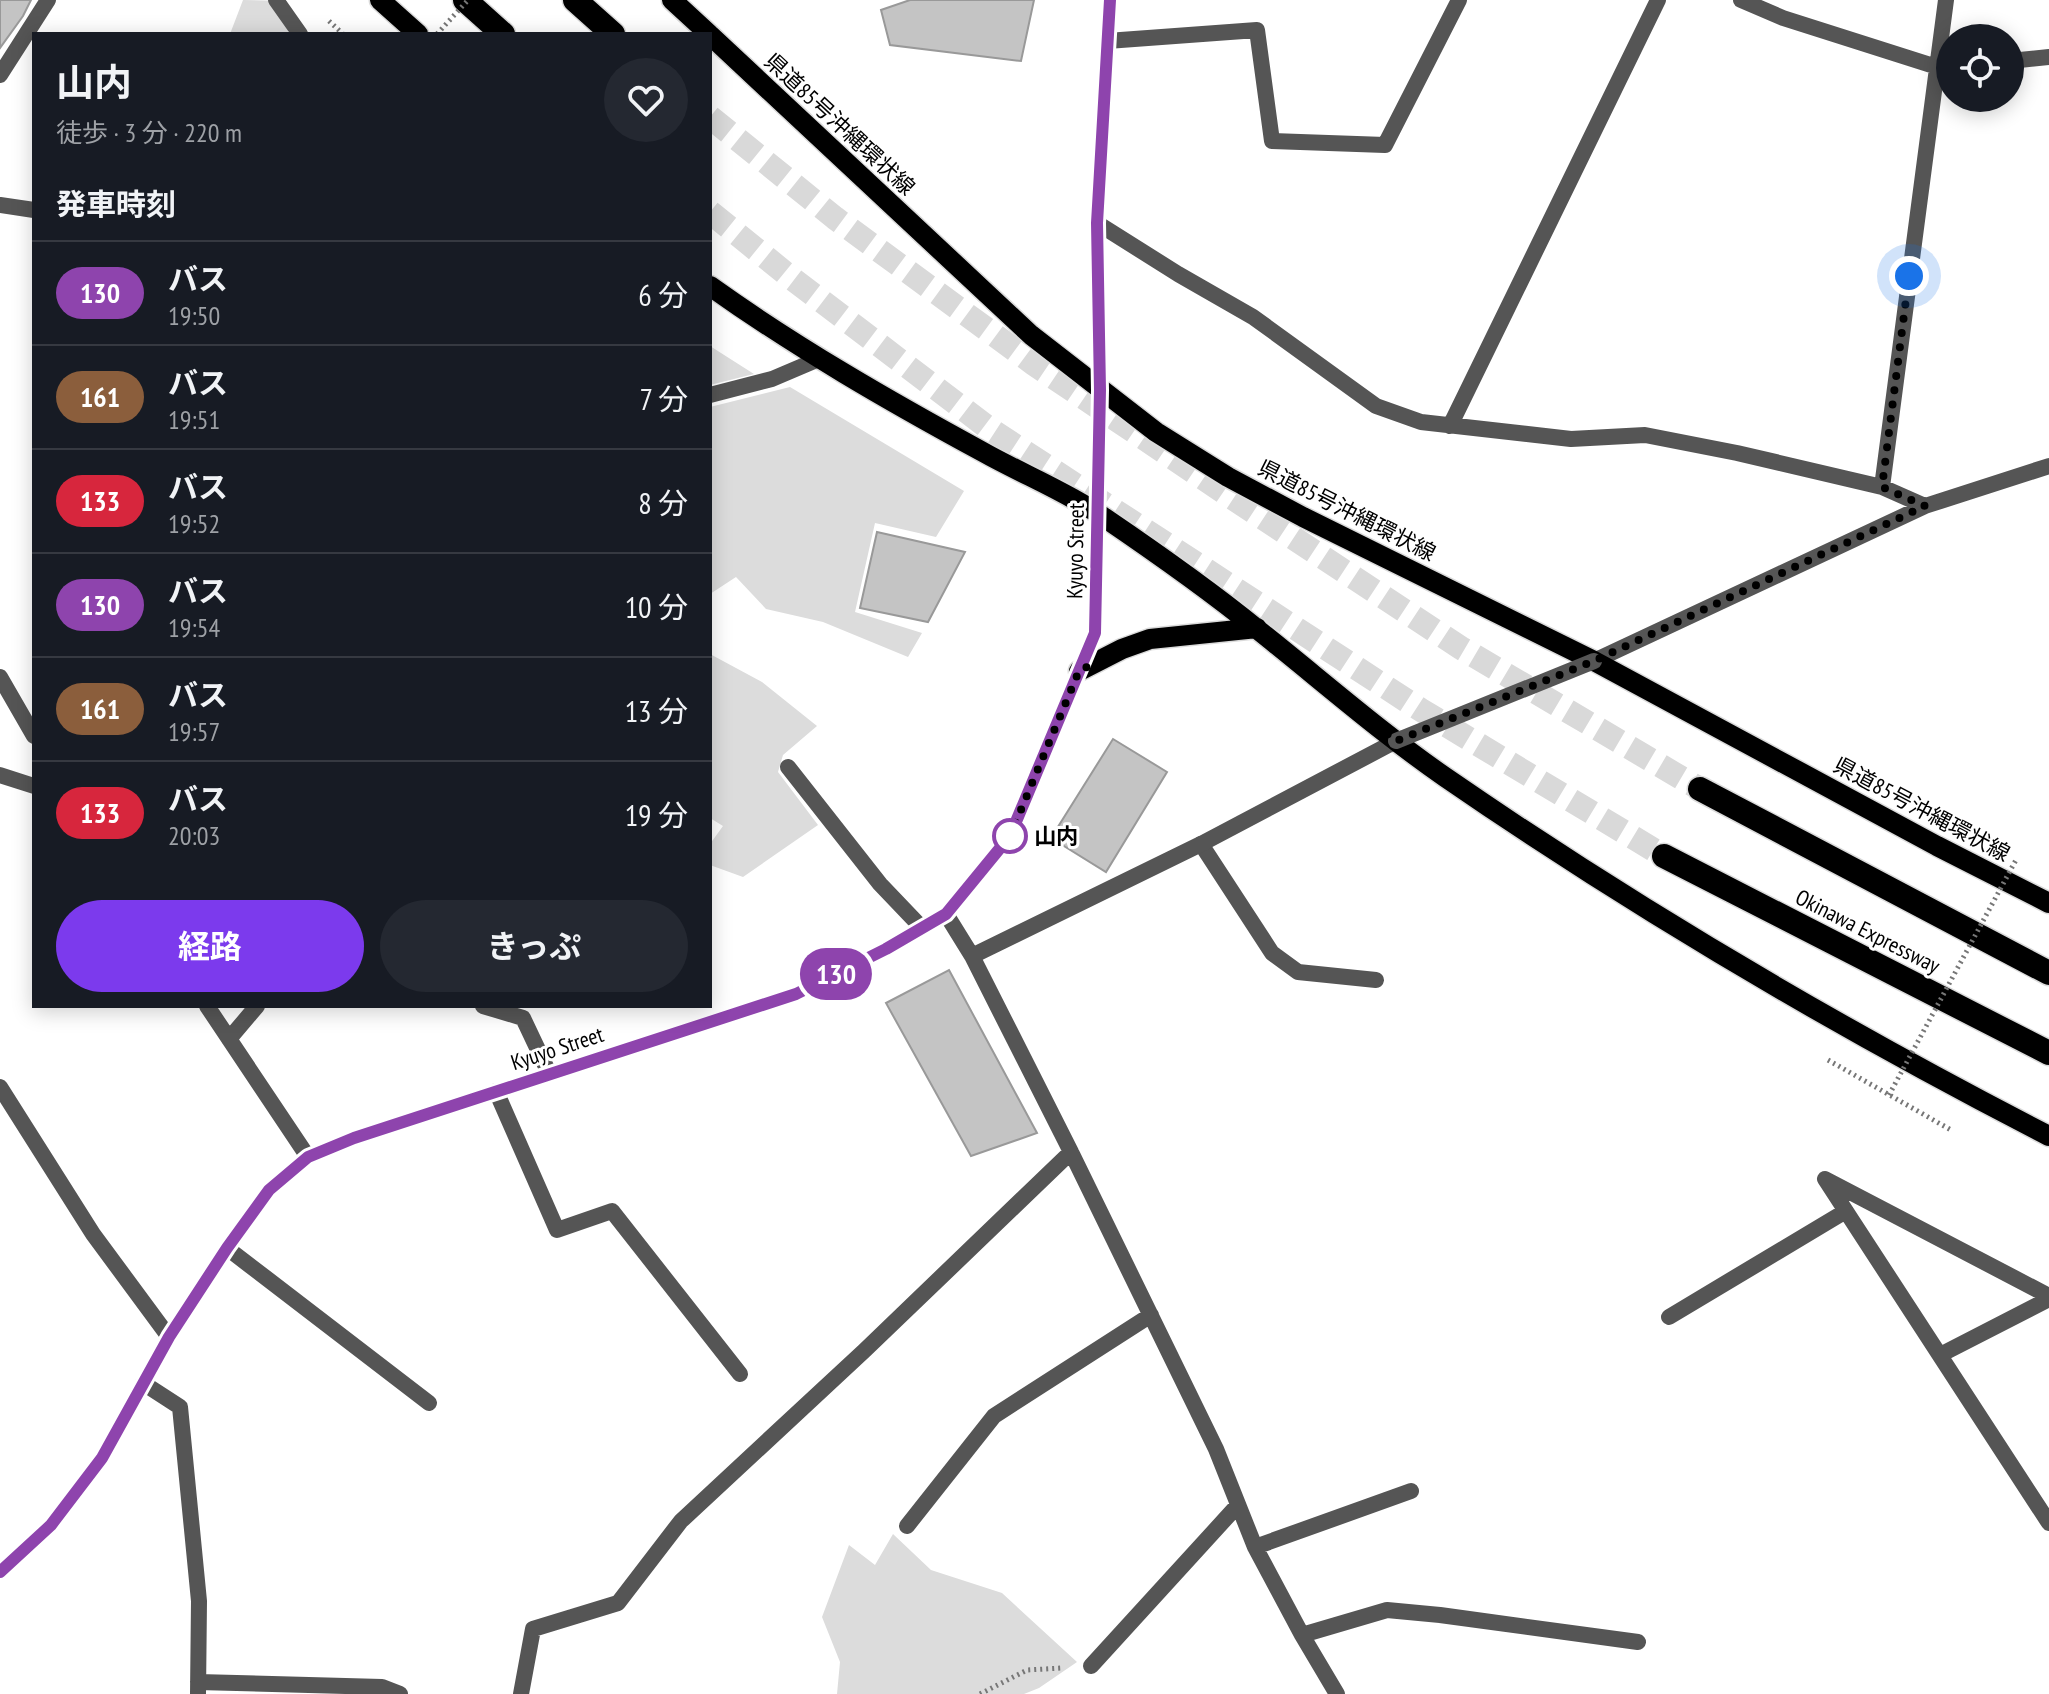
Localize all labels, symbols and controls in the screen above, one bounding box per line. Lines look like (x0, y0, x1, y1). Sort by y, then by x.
map controls (1936, 24, 2024, 112)
button: locate (1936, 24, 2024, 112)
street label: 県道85号沖縄環状線 (759, 47, 921, 201)
text: 山内 (56, 57, 132, 106)
button: heart (604, 58, 688, 142)
text: 徒歩 · 3 分 · 220 m (56, 116, 242, 149)
text: 発車時刻 (56, 184, 176, 223)
your location (1889, 256, 1929, 296)
text: バス (168, 259, 228, 298)
text: 130 (80, 274, 120, 311)
text: 6 分 (638, 275, 688, 314)
text: 19:50 (168, 299, 220, 332)
text: バス (168, 363, 228, 402)
text: 161 (80, 378, 120, 415)
text: 7 分 (639, 379, 688, 418)
text: 19:51 (168, 403, 220, 436)
street label: 県道85号沖縄環状線 (1253, 453, 1441, 567)
text: バス (168, 467, 228, 506)
text: 133 (80, 482, 120, 519)
text: 8 分 (638, 483, 688, 522)
street label: Kyuyo Street (1060, 503, 1090, 599)
text: 19:52 (168, 507, 220, 540)
text: バス (168, 571, 228, 610)
text: 130 (80, 586, 120, 623)
text: 10 分 (625, 587, 688, 626)
text: 19:54 (168, 611, 220, 644)
text: バス (168, 675, 228, 714)
text: 161 (80, 690, 120, 727)
text: 13 分 (625, 691, 688, 730)
text: 19:57 (168, 715, 220, 748)
street label: 県道85号沖縄環状線 (1829, 751, 2015, 867)
text: バス (168, 779, 228, 818)
text: 133 (80, 794, 120, 831)
text: 19 分 (625, 795, 688, 834)
text: 20:03 (168, 819, 220, 852)
marker: 山内 (993, 819, 1027, 853)
place label: 山内 (1034, 822, 1078, 850)
street label: Okinawa Expressway (1791, 883, 1946, 980)
button: 経路 (56, 900, 364, 992)
button: きっぷ (380, 900, 688, 992)
line badge: 130 (790, 948, 882, 1000)
text: 130 (816, 955, 856, 992)
street label: Kyuyo Street (507, 1020, 607, 1076)

